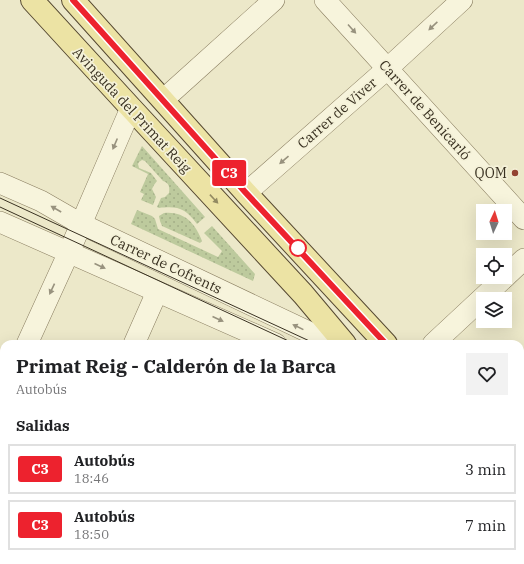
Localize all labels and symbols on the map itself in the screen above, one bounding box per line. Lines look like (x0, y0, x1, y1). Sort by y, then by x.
one-way arrow (428, 22, 438, 31)
one-way arrow (347, 24, 356, 34)
street label: Avinguda del Primat Reig (69, 43, 196, 177)
street label: Carrer de Benicarló (375, 56, 475, 164)
street label: Carrer de Viver (293, 73, 381, 152)
one-way arrow (112, 139, 118, 151)
one-way arrow (279, 155, 289, 164)
line badge: C3 (211, 160, 247, 186)
place label: QOM (475, 164, 507, 182)
marker: QOM (510, 168, 520, 178)
one-way arrow (209, 194, 218, 203)
north arrow (476, 204, 512, 240)
one-way arrow (50, 206, 62, 213)
street label: Carrer de Cofrents (107, 230, 225, 298)
unlabelled marker (289, 239, 307, 257)
one-way arrow (94, 263, 105, 269)
one-way arrow (49, 284, 55, 296)
one-way arrow (213, 316, 225, 322)
one-way arrow (293, 324, 304, 331)

